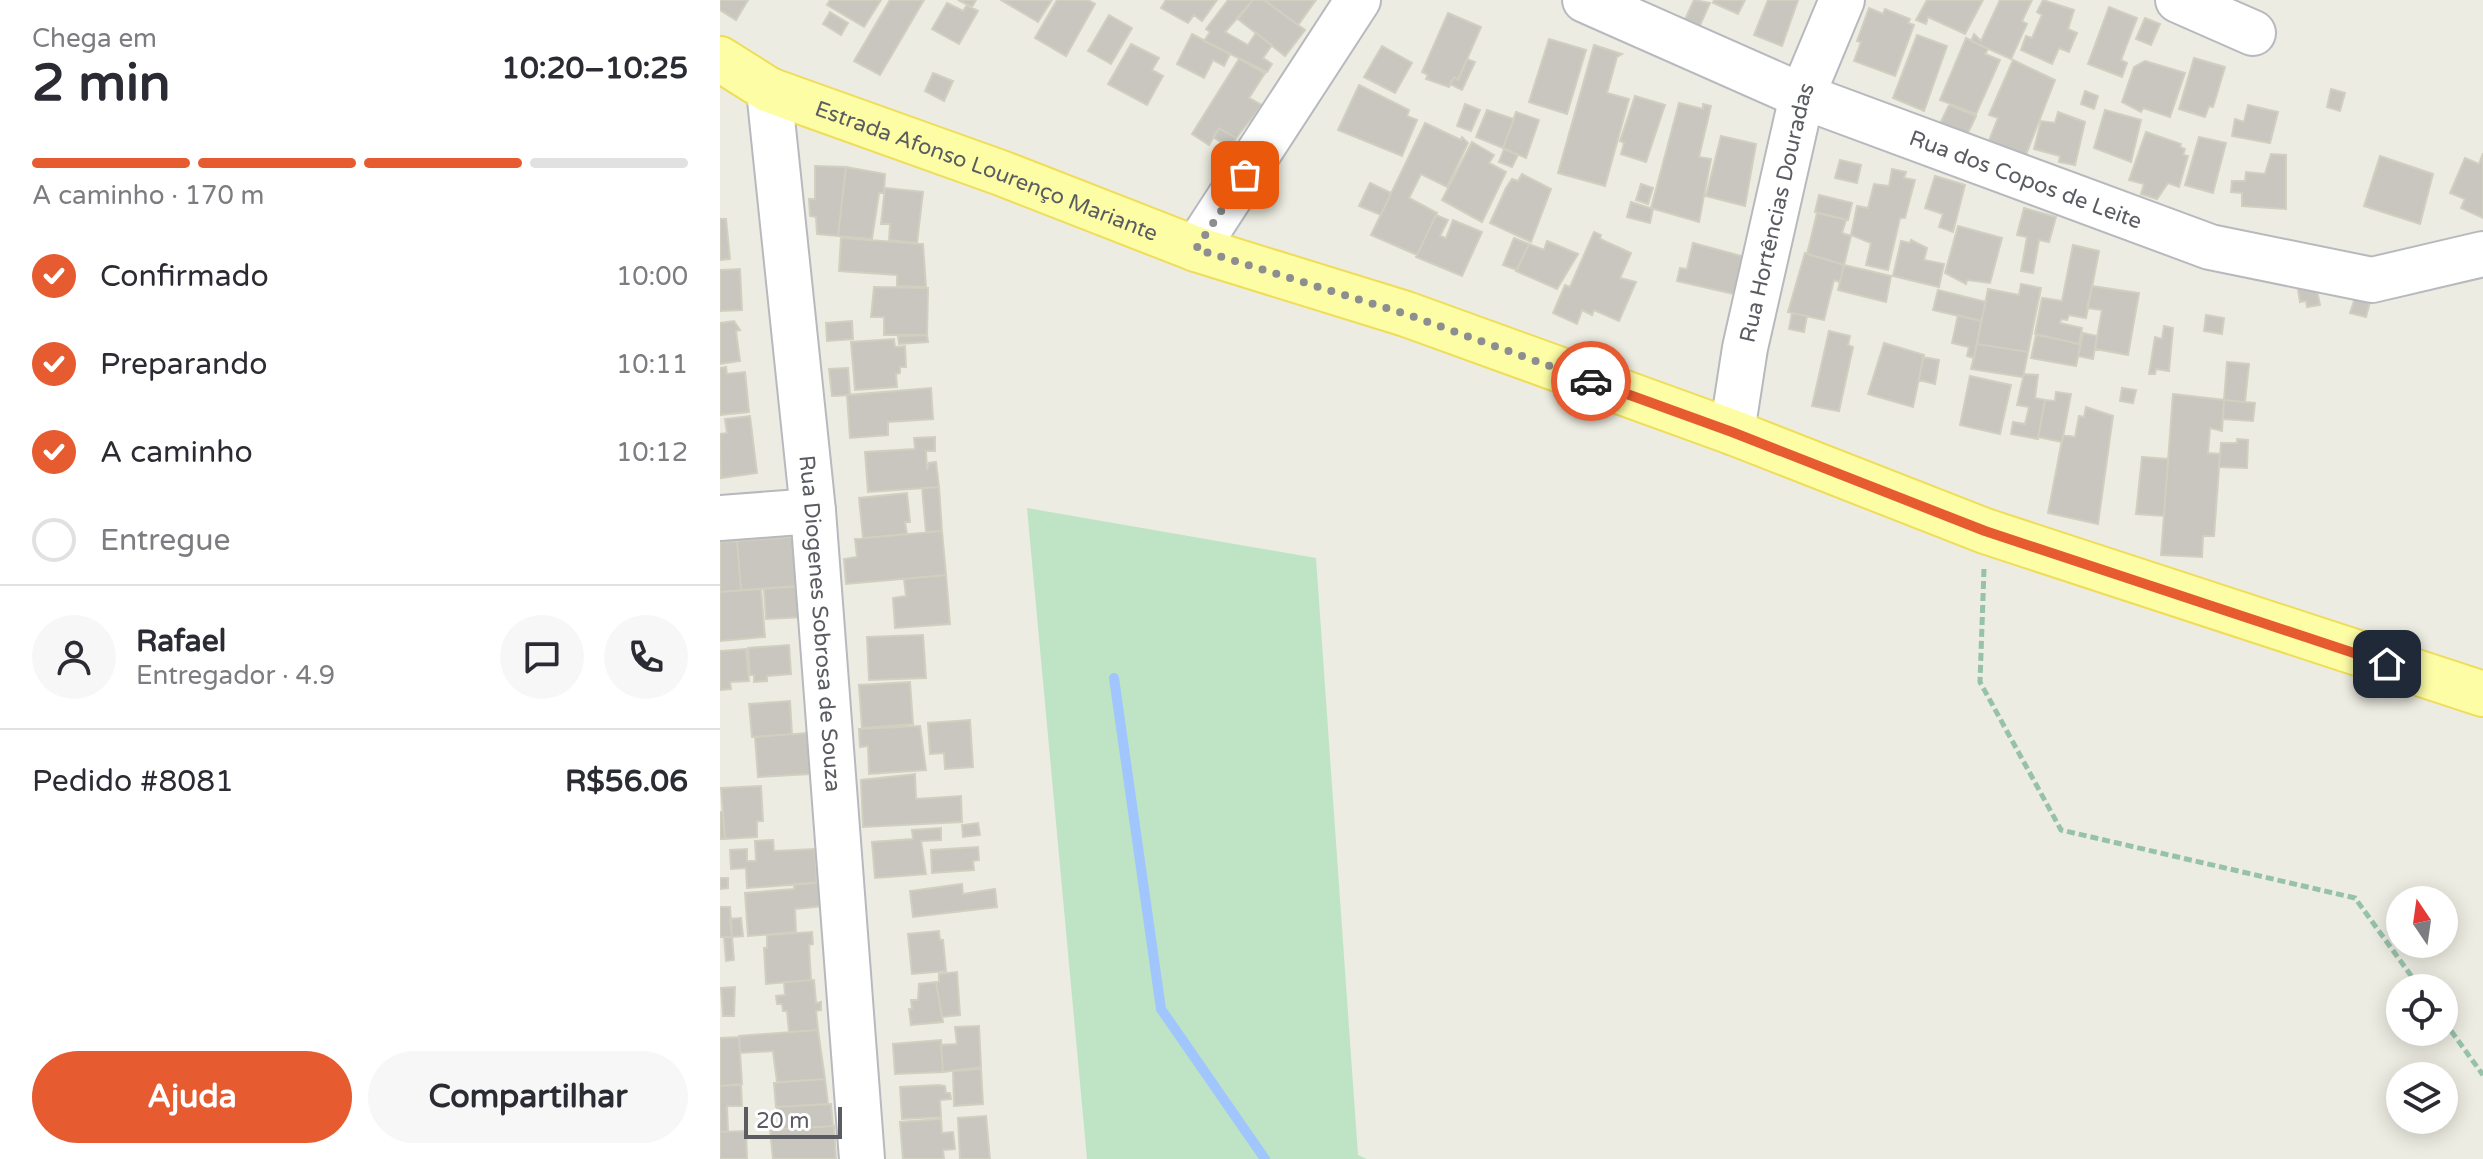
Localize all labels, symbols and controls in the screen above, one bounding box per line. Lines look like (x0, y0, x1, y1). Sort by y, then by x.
text: Chega em (32, 23, 157, 54)
text: 10:20–10:25 (501, 50, 688, 87)
text: 2 min (32, 52, 171, 115)
street label: Rua Hortências Douradas (1735, 79, 1820, 345)
street label: Estrada Afonso Lourenço Mariante (811, 96, 1161, 247)
street label: Rua dos Copos de Leite (1906, 125, 2145, 235)
pin (1211, 141, 1279, 209)
icon: bag (1223, 153, 1267, 197)
text: A caminho · 170 m (32, 180, 264, 211)
icon: check (32, 254, 76, 298)
text: Confirmado (100, 258, 269, 295)
text: 10:00 (616, 261, 688, 292)
courier (1551, 341, 1631, 421)
icon: check (32, 342, 76, 386)
text: Preparando (100, 346, 268, 383)
text: 10:11 (616, 349, 688, 380)
icon: car (1569, 359, 1613, 403)
icon: check (32, 430, 76, 474)
text: A caminho (100, 434, 253, 471)
text: 10:12 (616, 437, 688, 468)
street label: Rua Diogenes Sobrosa de Souza (793, 454, 846, 793)
text: Entregue (100, 522, 231, 559)
button: person (32, 615, 116, 699)
button: chat (500, 615, 584, 699)
button: phone (604, 615, 688, 699)
text: Rafael (136, 623, 226, 660)
pin (2353, 630, 2421, 698)
icon: home (2365, 642, 2409, 686)
text: Entregador · 4.9 (136, 660, 335, 691)
text: Pedido #8081 (32, 763, 234, 800)
text: R$56.06 (565, 763, 688, 800)
north arrow (2386, 886, 2458, 958)
map controls (2386, 886, 2458, 1134)
button: locate (2386, 974, 2458, 1046)
button: Ajuda (32, 1051, 352, 1143)
button: Compartilhar (368, 1051, 688, 1143)
button: layers (2386, 1062, 2458, 1134)
scale bar (744, 1103, 842, 1139)
text: 20 m (756, 1108, 810, 1134)

